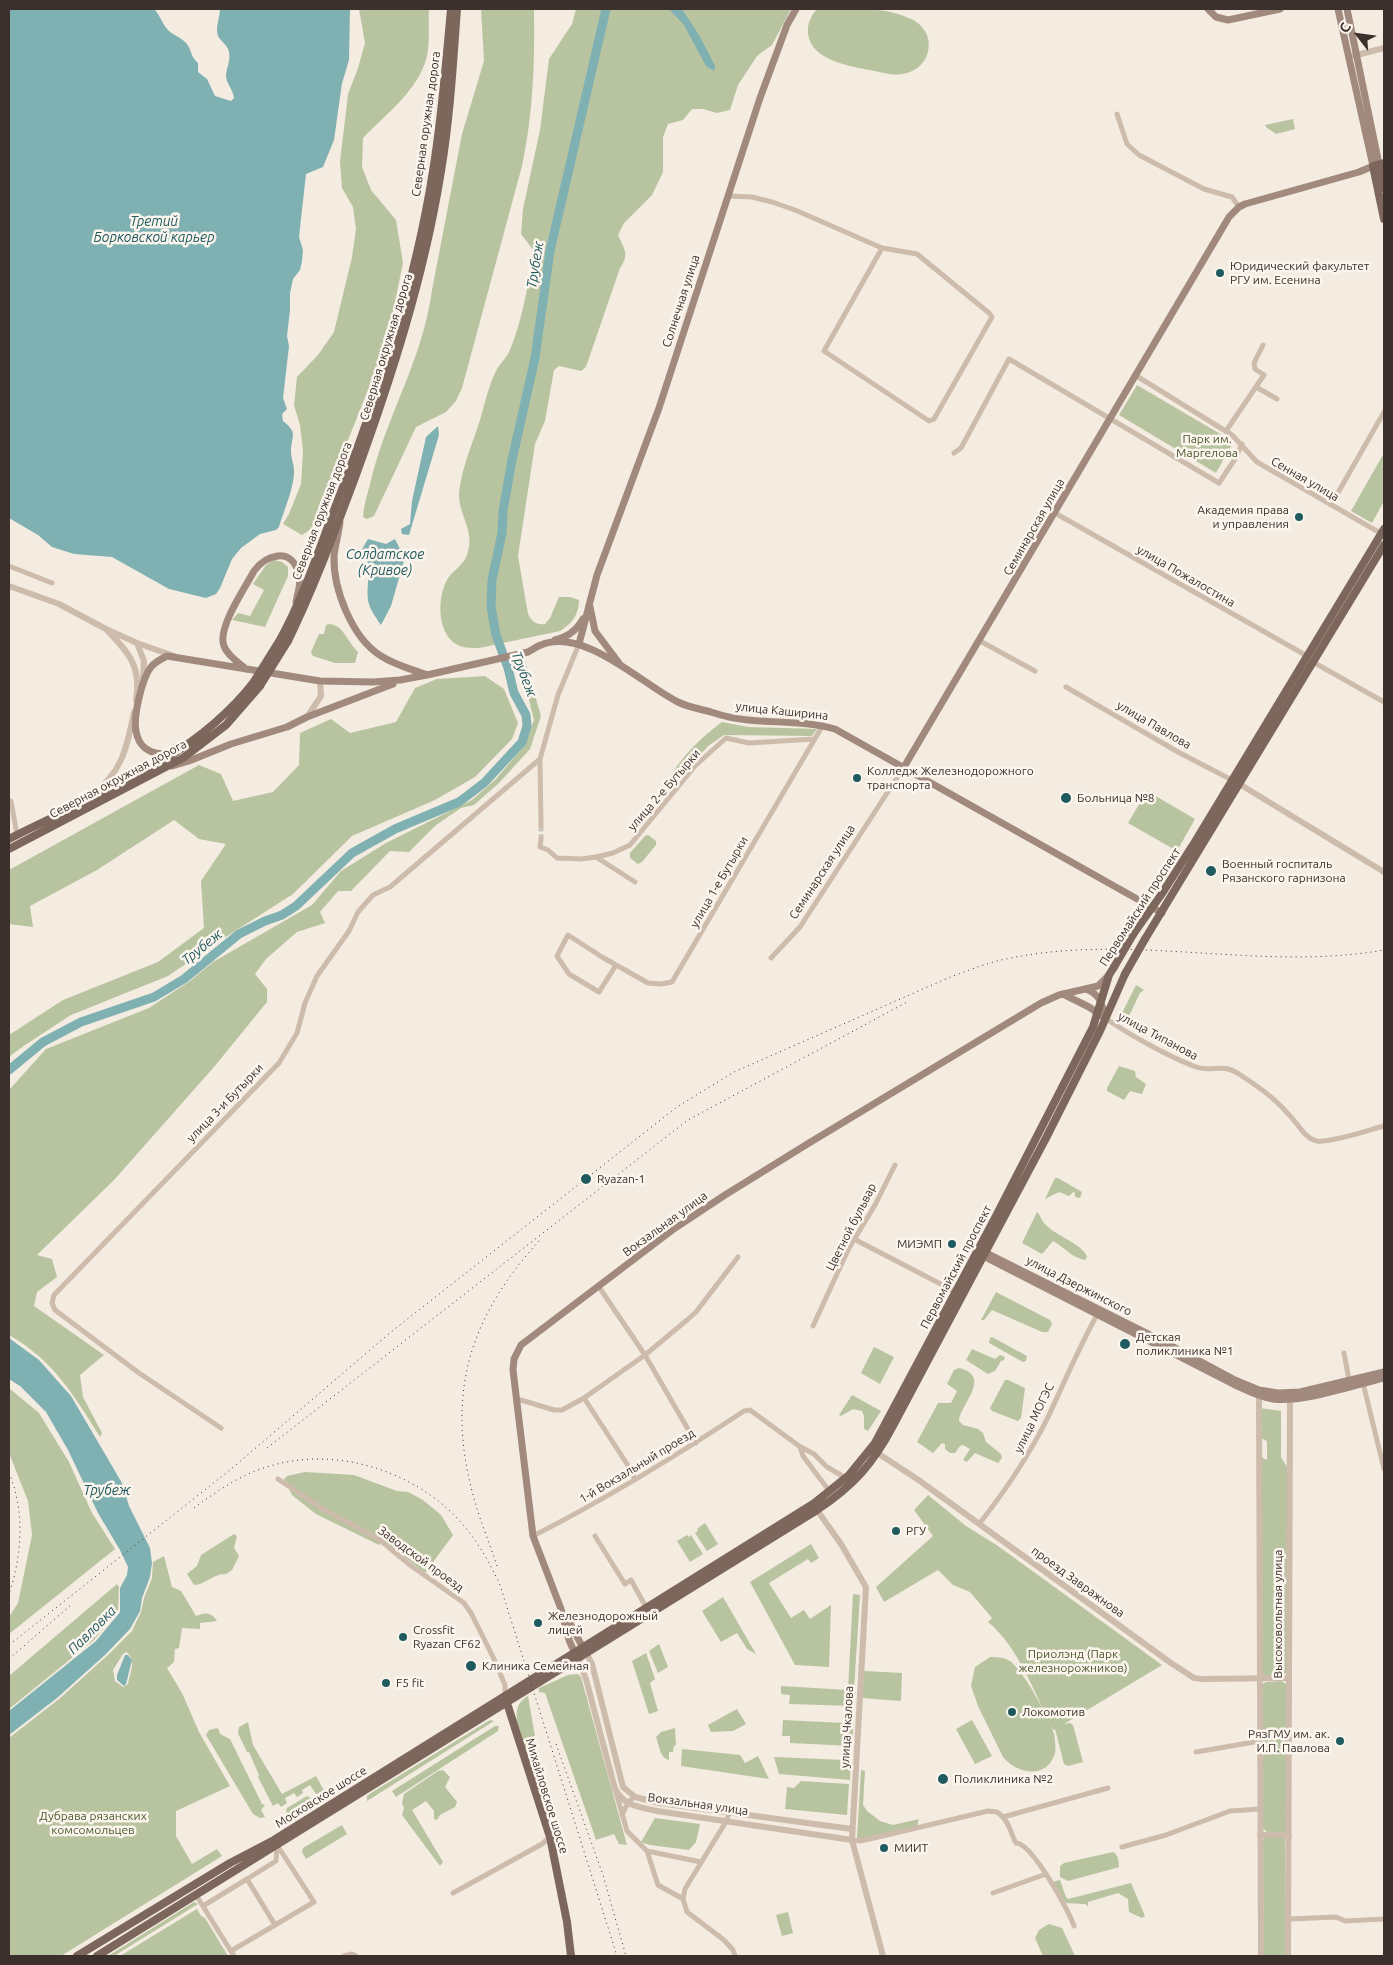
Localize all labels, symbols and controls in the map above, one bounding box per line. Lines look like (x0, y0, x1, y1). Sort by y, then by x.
north arrow (1333, 10, 1383, 60)
text: С (1336, 20, 1354, 35)
street label: Северная оружная дорога (409, 50, 443, 198)
water label: Третий Борковской карьер (93, 213, 215, 246)
water label: Трубеж (523, 240, 547, 290)
street label: Солнечная улица (659, 253, 703, 349)
place label: Юридический факультет РГУ им. Есенина (1230, 259, 1369, 287)
marker: Юридический факультет РГУ им. Есенина (1214, 267, 1226, 279)
street label: Северная окружная дорога (357, 272, 415, 422)
park label: Парк им. Маргелова (1176, 432, 1238, 460)
street label: Северная оружная дорога (289, 440, 355, 582)
street label: Сенная улица (1268, 454, 1342, 504)
street label: Семинарская улица (1000, 476, 1068, 578)
place label: Академия права и управления (1197, 503, 1289, 531)
marker: Академия права и управления (1293, 511, 1305, 523)
street label: улица Пожалостина (1134, 542, 1238, 610)
water label: Солдатское (Кривое) (346, 546, 424, 578)
water label: Трубеж (508, 649, 540, 699)
street label: улица Павлова (1114, 698, 1194, 752)
street label: улица Каширина (735, 699, 829, 723)
street label: Северная окружная дорога (47, 737, 189, 821)
street label: улица 2-е Бутырки (625, 746, 703, 834)
place label: Колледж Железнодорожного транспорта (867, 764, 1034, 792)
marker: Колледж Железнодорожного транспорта (851, 772, 863, 784)
marker: Больница №8 (1059, 791, 1073, 805)
place label: Больница №8 (1077, 791, 1155, 805)
street label: Семинарская улица (786, 822, 858, 922)
street label: улица 1-е Бутырки (687, 834, 751, 930)
street label: Первомайский проспект (1096, 845, 1184, 969)
place label: Военный госпиталь Рязанского гарнизона (1222, 857, 1346, 885)
marker: Военный госпиталь Рязанского гарнизона (1204, 864, 1218, 878)
water label: Трубеж (178, 926, 226, 968)
street label: улица Типанова (1116, 1009, 1200, 1063)
street label: улица 3-и Бутырки (184, 1061, 266, 1145)
marker: Ryazan-1 (579, 1172, 593, 1186)
place label: Ryazan-1 (597, 1172, 645, 1186)
street label: Цветной бульвар (823, 1181, 879, 1273)
street label: Вокзальная улица (620, 1188, 710, 1260)
street label: Первомайский проспект (917, 1203, 995, 1331)
place label: МИЭМП (897, 1237, 942, 1251)
marker: МИЭМП (946, 1238, 958, 1250)
street label: улица Дзержинского (1024, 1253, 1134, 1319)
place label: Детская поликлиника №1 (1136, 1330, 1234, 1358)
marker: Детская поликлиника №1 (1118, 1337, 1132, 1351)
street label: улица МОГЭС (1011, 1381, 1057, 1455)
street label: 1-й Вокзальный проезд (577, 1426, 697, 1506)
water label: Трубеж (83, 1482, 131, 1498)
street label: Заводской проезд (375, 1523, 467, 1595)
place label: РГУ (906, 1524, 926, 1538)
marker: РГУ (890, 1525, 902, 1537)
street label: проезд Завражнова (1029, 1543, 1127, 1621)
street label: Высоковольтная улица (1271, 1549, 1285, 1679)
water label: Павловка (64, 1602, 120, 1658)
place label: Железнодорожный лицей (548, 1609, 658, 1637)
marker: Железнодорожный лицей (532, 1617, 544, 1629)
place label: Crossfit Ryazan CF62 (413, 1623, 481, 1651)
marker: Crossfit Ryazan CF62 (397, 1631, 409, 1643)
park label: Приолэнд (Парк железнорожников) (1019, 1647, 1127, 1675)
marker: Клиника Семейная (464, 1659, 478, 1673)
place label: Клиника Семейная (482, 1659, 589, 1673)
place label: F5 fit (396, 1676, 424, 1690)
marker: F5 fit (380, 1677, 392, 1689)
street label: улица Чкалова (838, 1686, 856, 1768)
place label: Локомотив (1022, 1705, 1085, 1719)
marker: Локомотив (1006, 1706, 1018, 1718)
place label: РязГМУ им. ак. И.П. Павлова (1248, 1727, 1330, 1755)
marker: РязГМУ им. ак. И.П. Павлова (1334, 1735, 1346, 1747)
street label: Михайловское шоссе (523, 1737, 571, 1855)
street label: Московское шоссе (273, 1763, 369, 1831)
marker: Поликлиника №2 (936, 1772, 950, 1786)
place label: Поликлиника №2 (954, 1772, 1053, 1786)
street label: Вокзальная улица (647, 1790, 749, 1818)
park label: Дубрава рязанских комсомольцев (39, 1809, 147, 1837)
place label: МИИТ (894, 1841, 928, 1855)
marker: МИИТ (878, 1842, 890, 1854)

